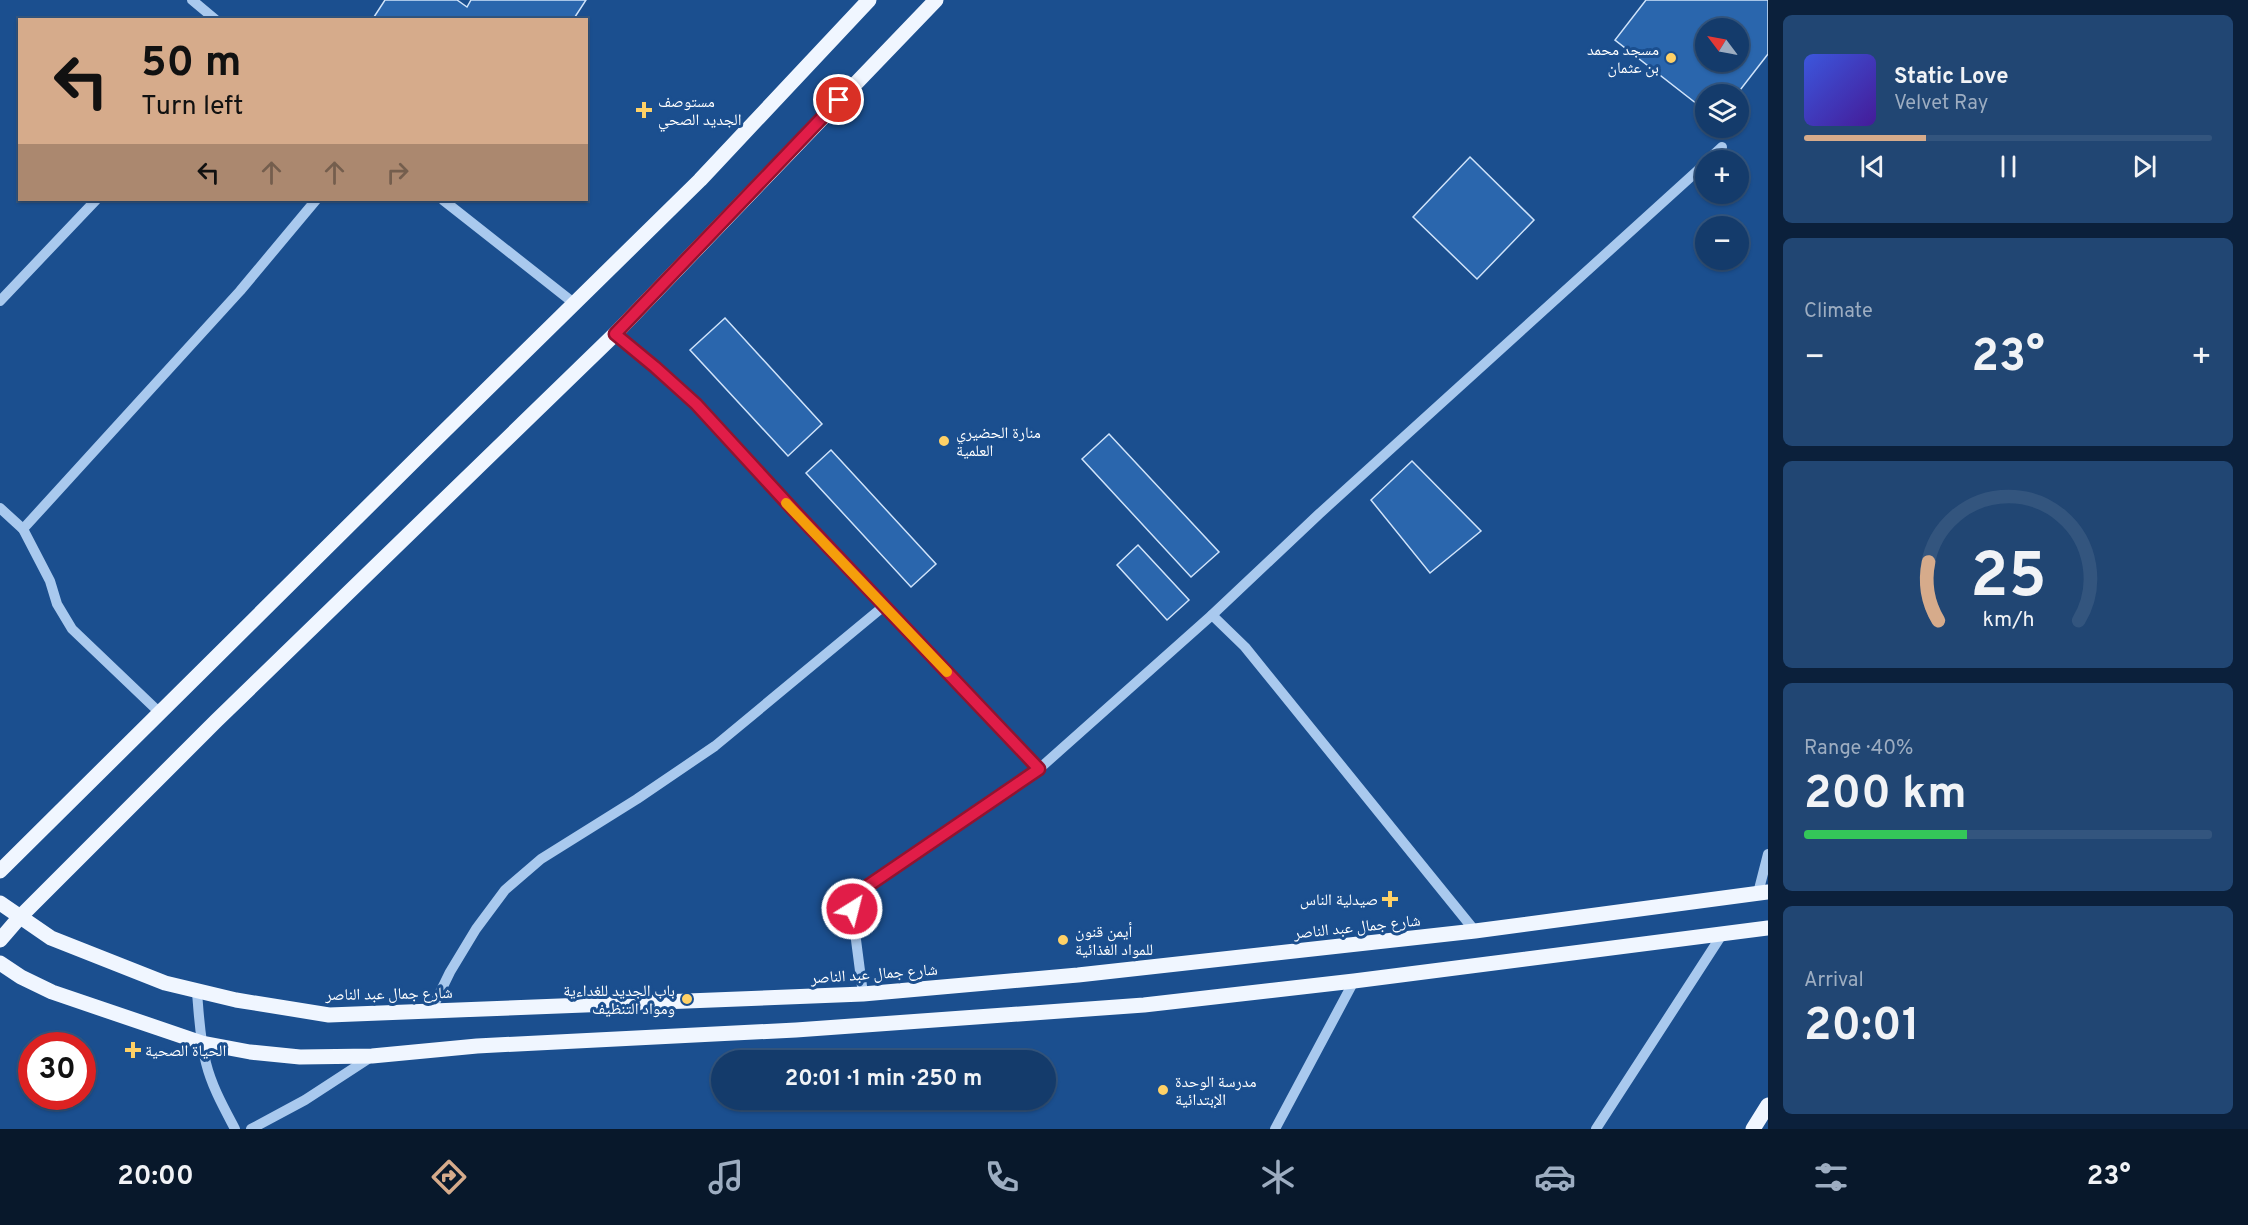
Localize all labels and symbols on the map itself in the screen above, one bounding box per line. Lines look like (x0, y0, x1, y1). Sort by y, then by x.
north arrow (1695, 18, 1749, 72)
place label: مسجد محمد بن عثمان (1587, 41, 1659, 79)
marker: مسجد محمد بن عثمان (1664, 51, 1678, 65)
pin (813, 74, 864, 125)
place label: مستوصف الجديد الصحي (658, 93, 742, 132)
marker: مستوصف الجديد الصحي (635, 101, 653, 119)
place label: منارة الحضيري العلمية (956, 424, 1041, 462)
marker: منارة الحضيري العلمية (937, 434, 951, 448)
position arrow (820, 877, 884, 941)
place label: صيدلية الناس (1300, 891, 1378, 911)
marker: صيدلية الناس (1383, 892, 1397, 906)
street label: شارع جمال عبد الناصر (1292, 911, 1422, 945)
place label: أيمن قنون للمواد الغذائية (1075, 922, 1153, 961)
marker: أيمن قنون للمواد الغذائية (1056, 933, 1070, 947)
street label: شارع جمال عبد الناصر (809, 961, 938, 989)
place label: باب الجديد للغداءية ومواد التنظيف (563, 982, 675, 1020)
street label: شارع جمال عبد الناصر (324, 984, 453, 1006)
marker: باب الجديد للغداءية ومواد التنظيف (680, 992, 694, 1006)
speed limit sign: 30 (18, 1032, 96, 1110)
place label: الحياة الصحية (145, 1042, 226, 1062)
marker: الحياة الصحية (126, 1043, 140, 1057)
place label: مدرسة الوحدة الإبتدائية (1175, 1073, 1257, 1111)
marker: مدرسة الوحدة الإبتدائية (1156, 1083, 1170, 1097)

